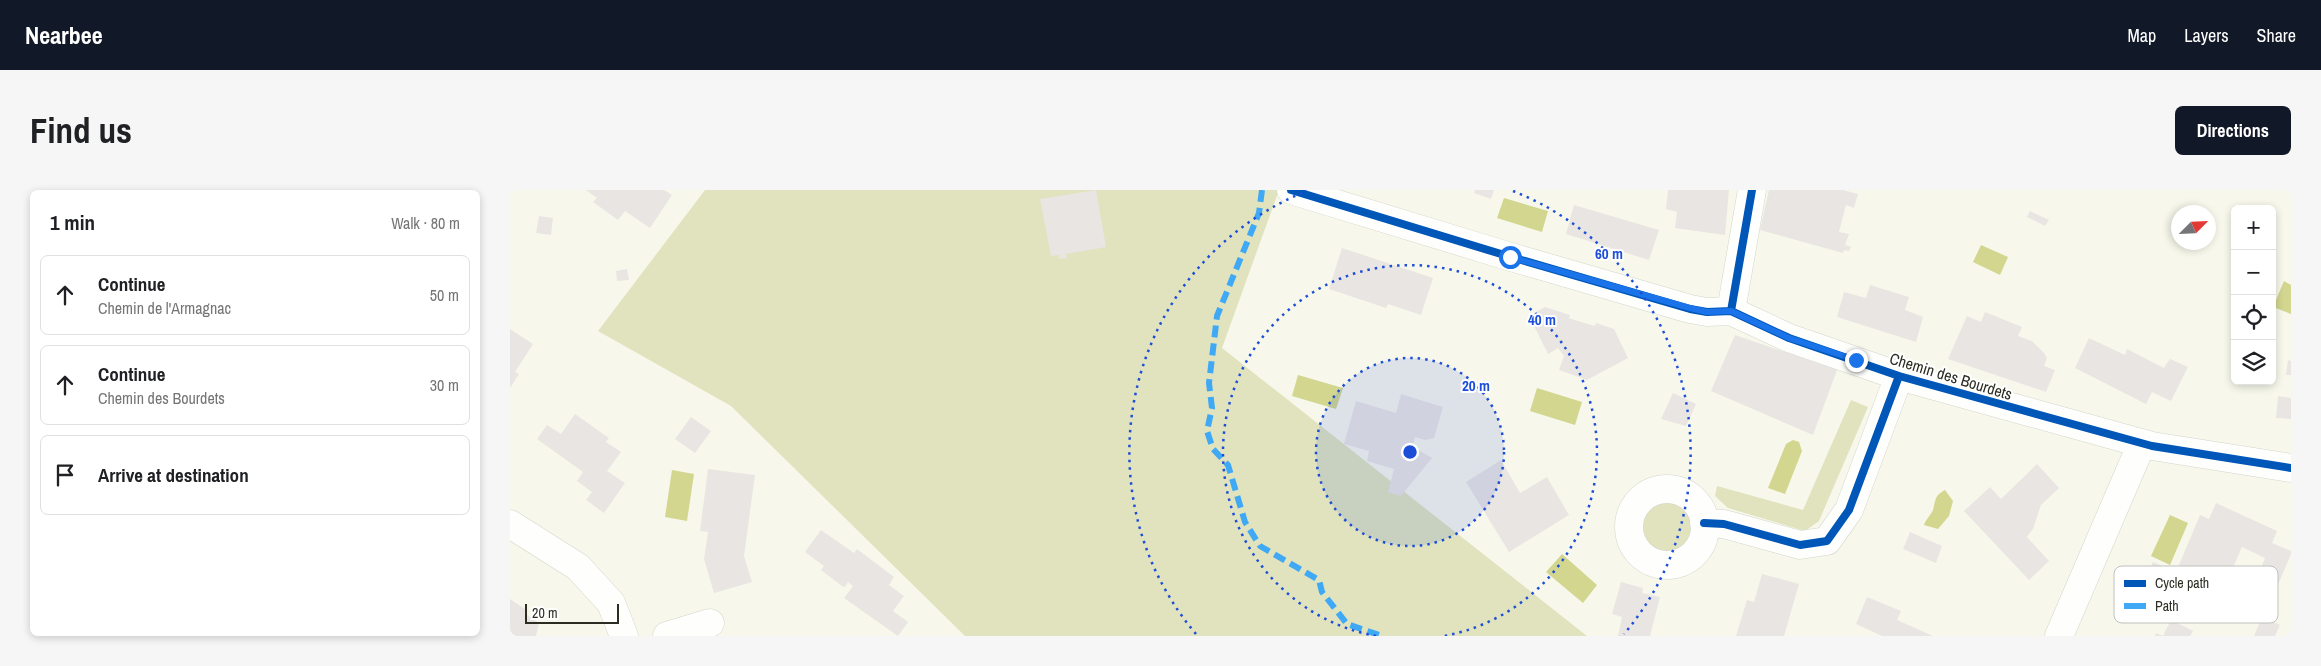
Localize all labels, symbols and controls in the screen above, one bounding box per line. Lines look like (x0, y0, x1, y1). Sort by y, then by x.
text: Nearbee (25, 19, 103, 51)
text: Map (2128, 23, 2156, 48)
text: Layers (2184, 23, 2229, 48)
text: Share (2257, 23, 2296, 48)
button: Directions (2175, 106, 2291, 155)
text: Find us (30, 107, 132, 154)
north arrow (2171, 205, 2216, 250)
map controls (2231, 205, 2276, 385)
button: + (2231, 205, 2276, 250)
text: 1 min (50, 208, 95, 237)
text: Walk · 80 m (391, 212, 460, 234)
text: 60 m (1595, 243, 1623, 264)
route start (1499, 246, 1522, 269)
button: − (2231, 250, 2276, 295)
text: Continue (98, 271, 166, 297)
icon: ahead (51, 281, 79, 309)
text: 50 m (430, 284, 459, 306)
button: locate (2231, 295, 2276, 340)
text: Chemin de l'Armagnac (98, 297, 231, 319)
text: 40 m (1528, 309, 1556, 330)
button: layers (2231, 340, 2276, 385)
street label: Chemin des Bourdets (1887, 347, 2015, 405)
route end (1845, 349, 1868, 372)
text: Continue (98, 361, 166, 387)
icon: ahead (51, 371, 79, 399)
text: 30 m (430, 374, 459, 396)
text: 20 m (1462, 375, 1490, 396)
text: Chemin des Bourdets (98, 387, 225, 409)
centre of rings (1401, 443, 1419, 461)
icon: arrive (51, 461, 79, 489)
text: Arrive at destination (98, 462, 249, 488)
legend (2114, 566, 2278, 623)
text: Cycle path (2155, 574, 2209, 592)
text: Path (2155, 597, 2179, 615)
scale bar (525, 601, 619, 624)
text: 20 m (532, 604, 558, 622)

